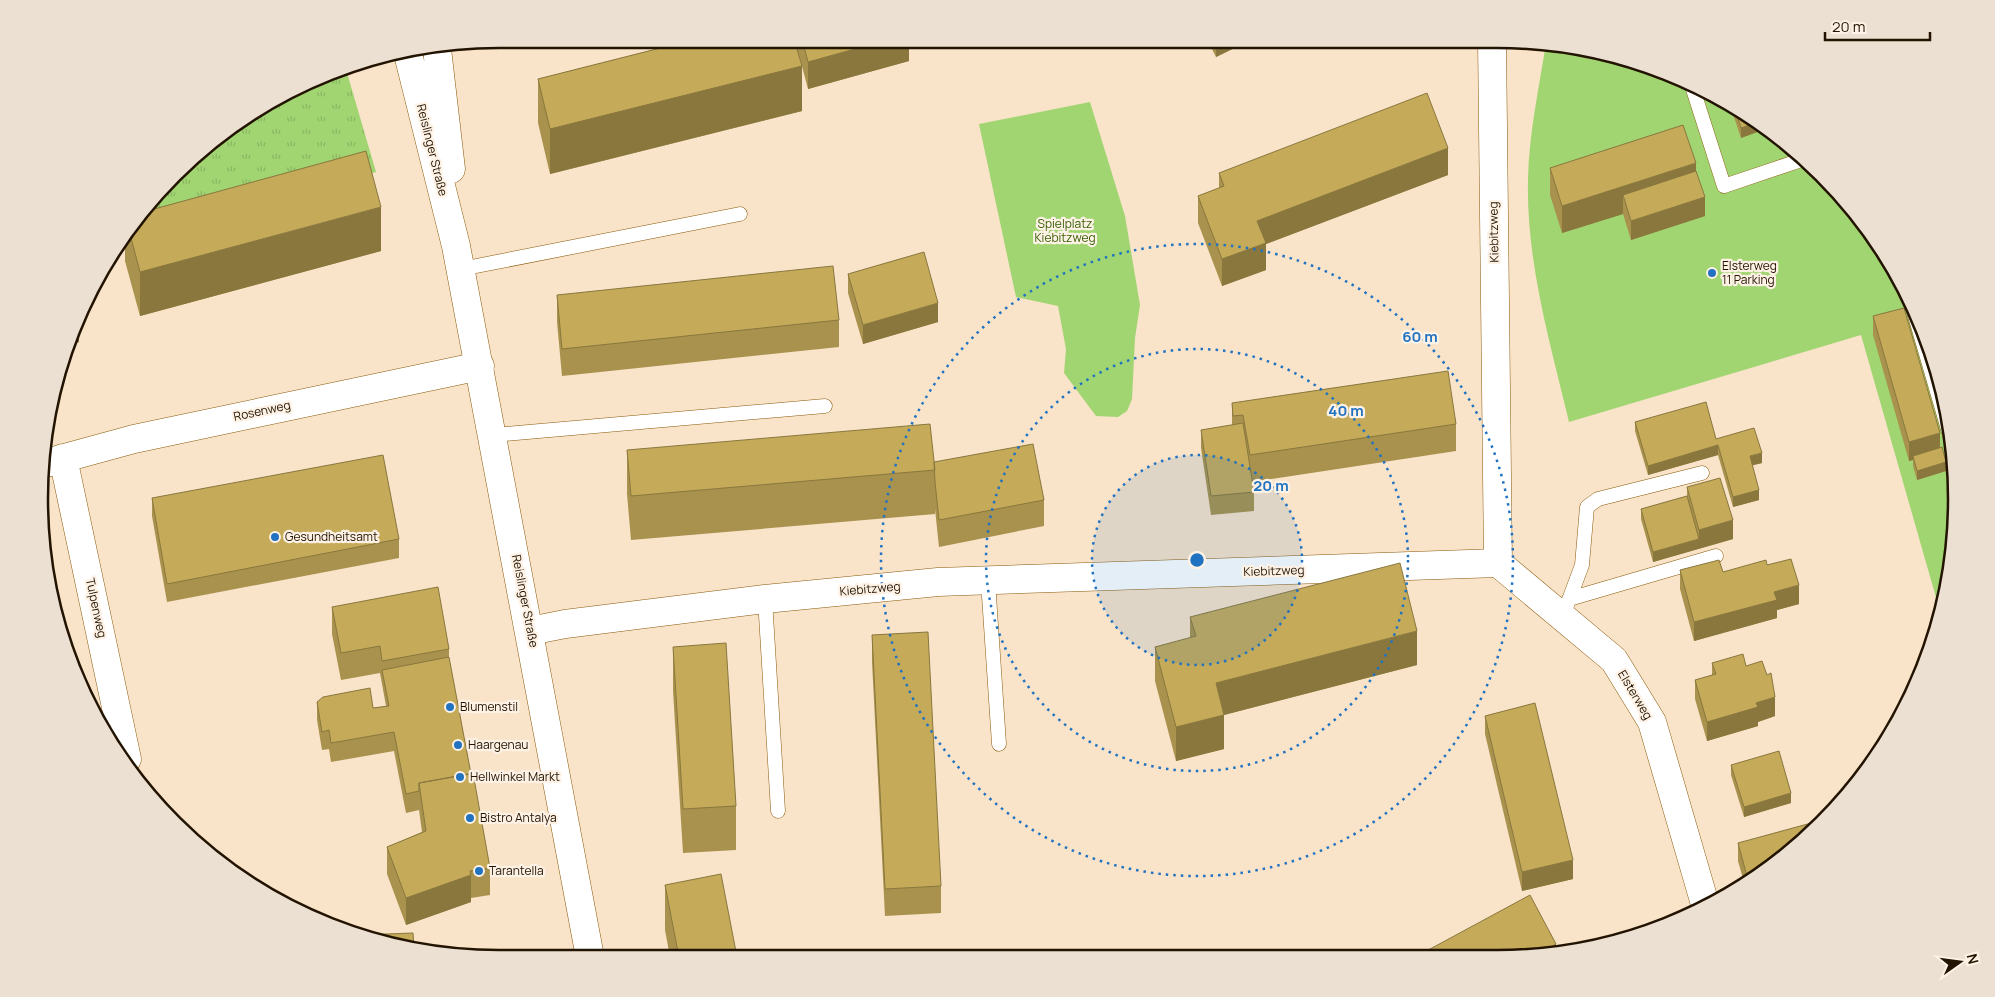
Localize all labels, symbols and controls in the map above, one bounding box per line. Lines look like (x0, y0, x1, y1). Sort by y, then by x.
scale bar (1825, 10, 1930, 42)
text: 20 m (1832, 16, 1865, 37)
street label: Reislinger Straße (413, 102, 452, 198)
street label: Kiebitzweg (1484, 201, 1503, 263)
park label: Spielplatz Kiebitzweg (1034, 215, 1096, 246)
place label: Elsterweg 11 Parking (1722, 257, 1777, 288)
marker: Elsterweg 11 Parking (1706, 267, 1718, 279)
text: 60 m (1402, 326, 1438, 347)
street label: Rosenweg (232, 396, 292, 425)
text: 40 m (1328, 400, 1364, 421)
text: 20 m (1253, 475, 1289, 496)
place label: Gesundheitsamt (285, 528, 378, 545)
marker: Gesundheitsamt (269, 531, 281, 543)
centre of rings (1188, 551, 1206, 569)
street label: Reislinger Straße (508, 553, 543, 649)
street label: Kiebitzweg (1243, 561, 1305, 580)
street label: Tulpenweg (82, 576, 111, 639)
street label: Kiebitzweg (839, 577, 901, 600)
street label: Elsterweg (1614, 667, 1657, 723)
place label: Blumenstil (460, 698, 518, 715)
marker: Blumenstil (444, 701, 456, 713)
place label: Haargenau (468, 736, 529, 753)
marker: Haargenau (452, 739, 464, 751)
place label: Hellwinkel Markt (470, 768, 560, 785)
marker: Hellwinkel Markt (454, 771, 466, 783)
place label: Bistro Antalya (480, 809, 557, 826)
marker: Bistro Antalya (464, 812, 476, 824)
place label: Tarantella (489, 862, 544, 879)
marker: Tarantella (473, 865, 485, 877)
north arrow (1935, 937, 1985, 987)
text: N (1963, 952, 1984, 966)

